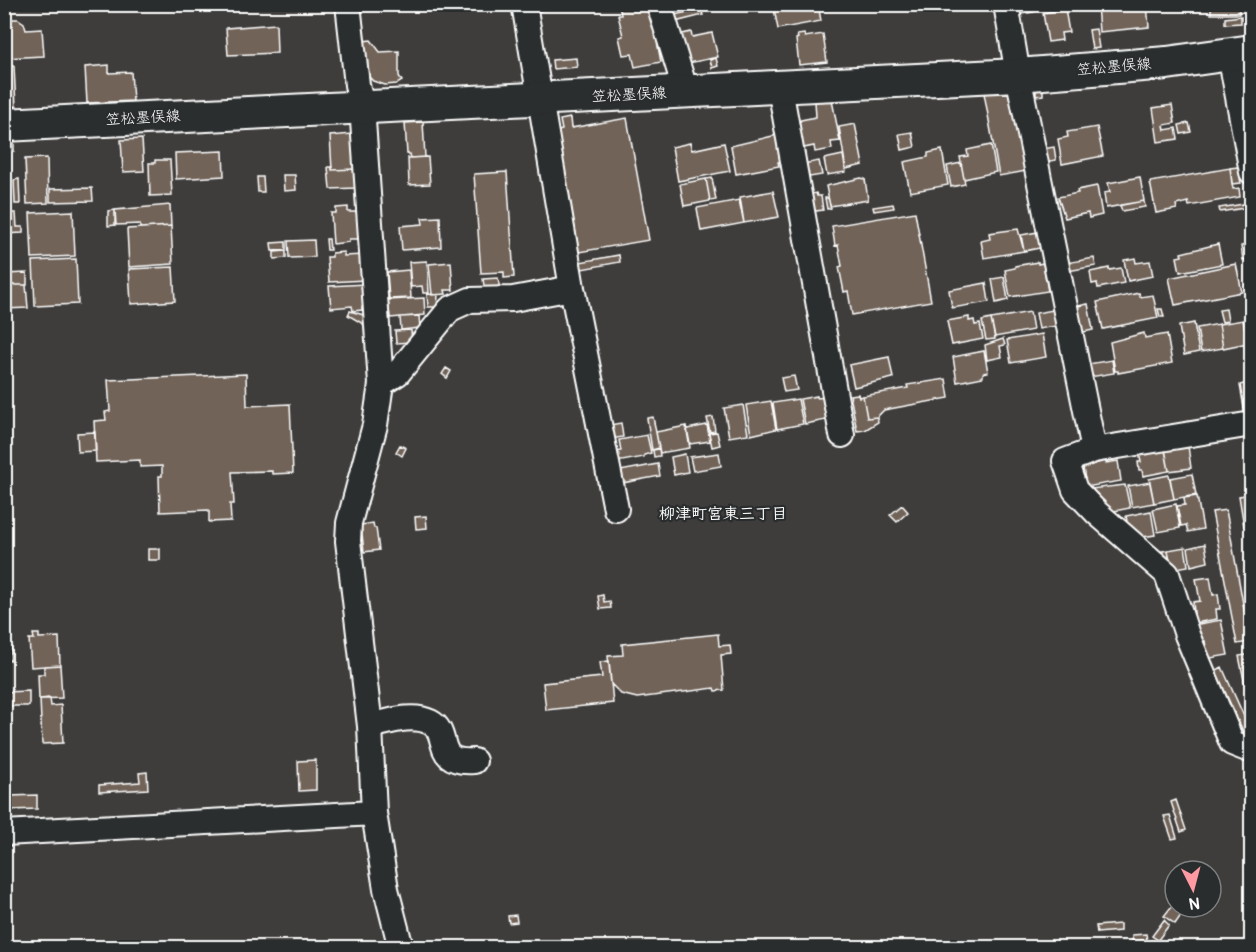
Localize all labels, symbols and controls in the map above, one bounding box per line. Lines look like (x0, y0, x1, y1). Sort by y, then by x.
street label: 笠松墨俣線 (1076, 54, 1152, 80)
street label: 笠松墨俣線 (591, 84, 667, 106)
street label: 笠松墨俣線 (105, 107, 181, 129)
district label: 柳津町宮東三丁目 (659, 504, 787, 524)
north arrow (1163, 859, 1223, 919)
text: N (1188, 892, 1201, 913)

